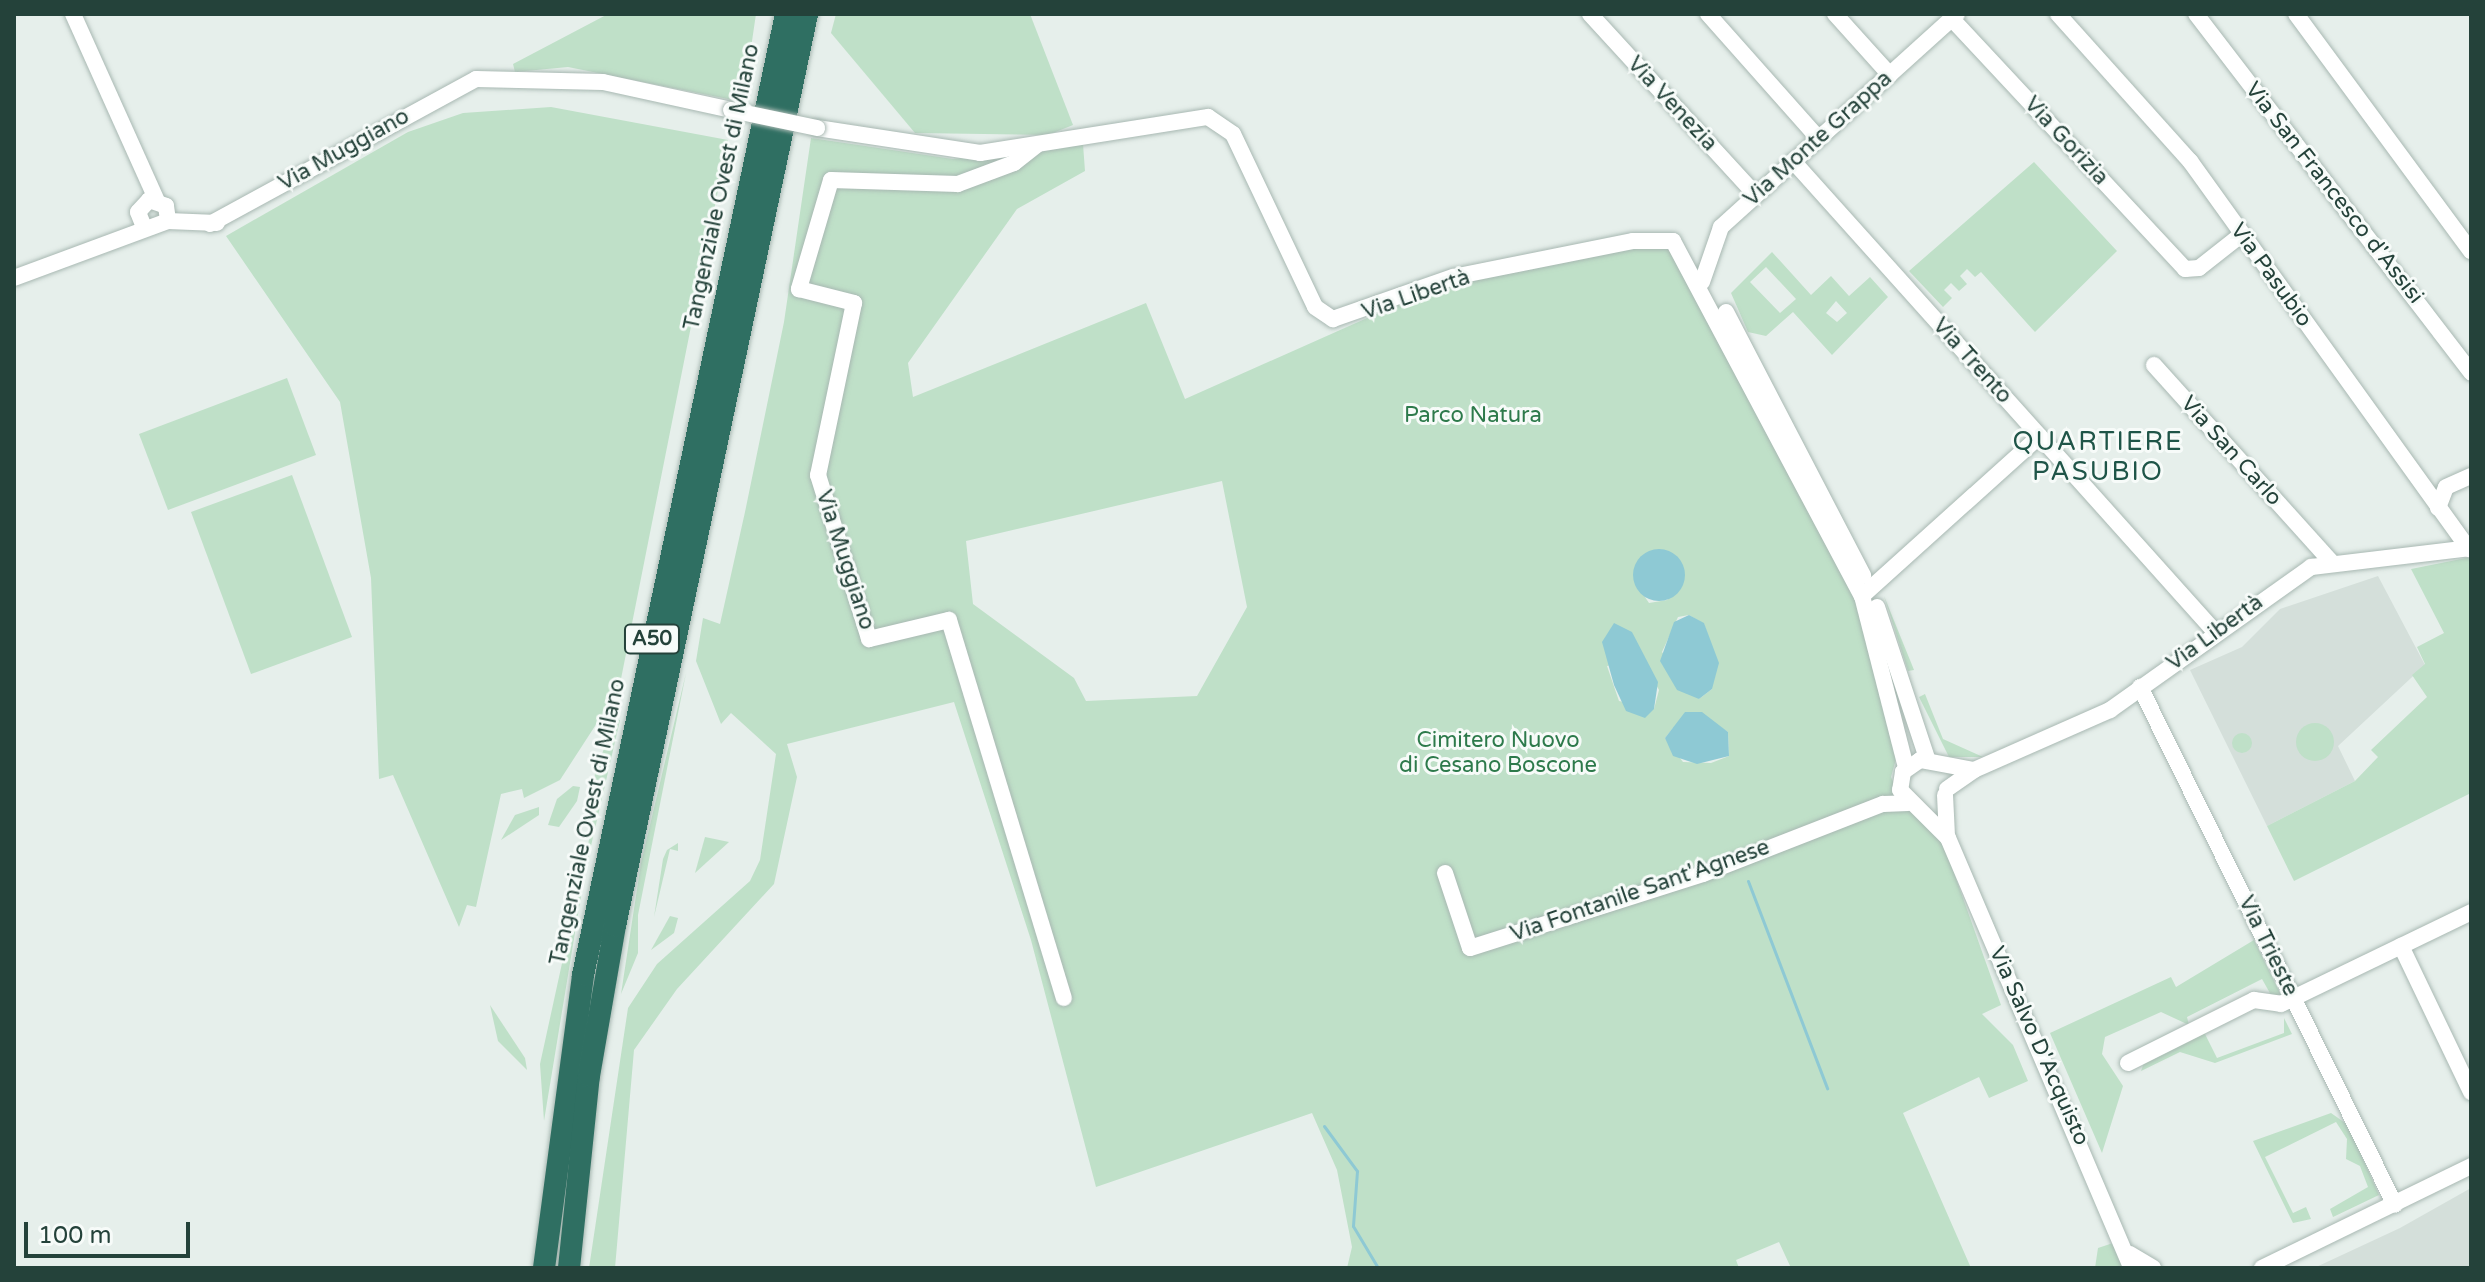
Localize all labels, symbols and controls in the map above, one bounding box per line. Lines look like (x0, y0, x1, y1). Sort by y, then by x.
street label: Tangenziale Ovest di Milano (679, 41, 765, 333)
street label: Via Venezia (1622, 51, 1722, 157)
street label: Via Monte Grappa (1739, 66, 1897, 212)
street label: Via San Francesco d'Assisi (2239, 77, 2429, 309)
street label: Via Gorizia (2018, 91, 2114, 191)
street label: Via Muggiano (274, 103, 414, 197)
street label: Via Pasubio (2225, 218, 2317, 332)
street label: Via Libertà (1359, 264, 1473, 326)
street label: Via Trento (1927, 313, 2017, 409)
street label: Via San Carlo (2175, 391, 2287, 511)
park label: Parco Natura (1404, 403, 1542, 429)
district label: QUARTIERE PASUBIO (2012, 426, 2184, 488)
street label: Via Muggiano (810, 487, 880, 633)
street label: Via Libertà (2162, 589, 2268, 677)
road number: A50 (622, 623, 682, 655)
street label: Tangenziale Ovest di Milano (545, 676, 631, 968)
park label: Cimitero Nuovo di Cesano Boscone (1399, 727, 1597, 778)
street label: Via Fontanile Sant'Agnese (1507, 834, 1773, 948)
street label: Via Trieste (2232, 892, 2304, 1000)
street label: Via Salvo D'Acquisto (1983, 943, 2095, 1149)
scale bar (28, 1206, 194, 1256)
text: 100 m (38, 1221, 112, 1250)

